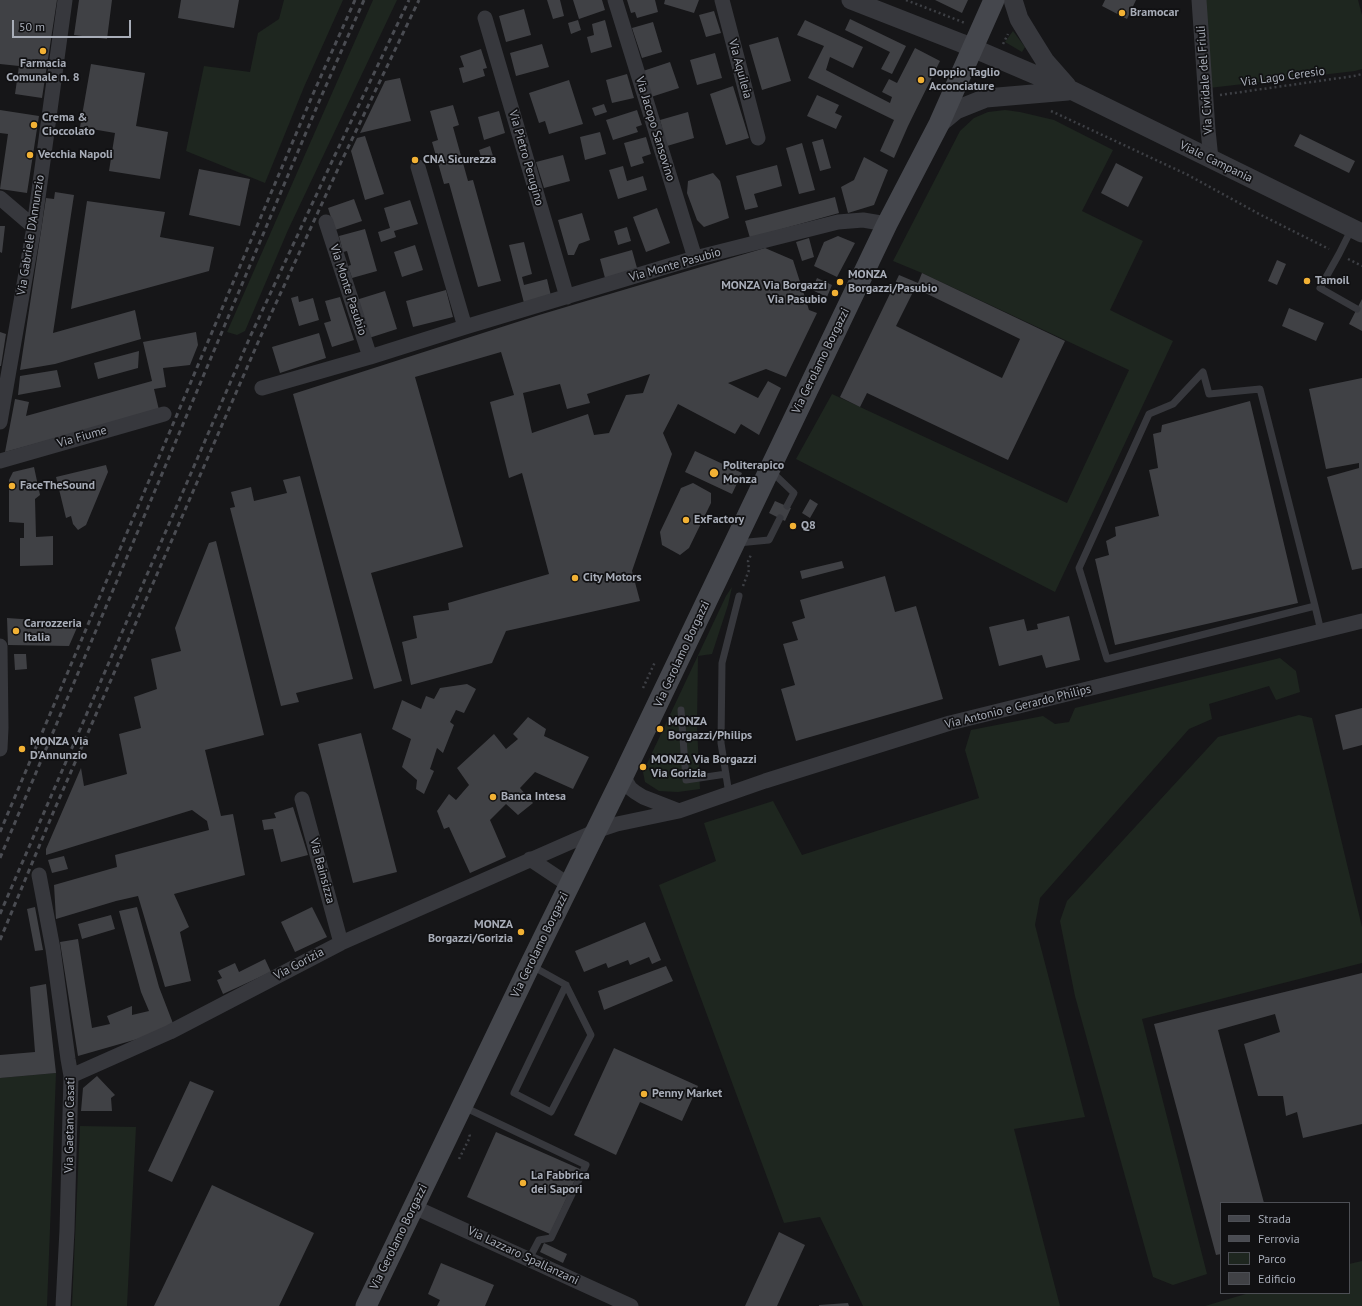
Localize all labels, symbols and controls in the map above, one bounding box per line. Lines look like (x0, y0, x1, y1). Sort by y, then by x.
place label: Bramocar (1130, 6, 1179, 20)
marker: Bramocar (1117, 8, 1127, 18)
scale bar (14, 12, 133, 38)
text: 50 m (19, 19, 45, 34)
street label: Via Cividale del Friuli (1194, 25, 1216, 135)
street label: Via Aquileia (725, 38, 755, 100)
marker: Farmacia Comunale n. 8 (38, 46, 48, 56)
place label: Farmacia Comunale n. 8 (6, 57, 80, 85)
street label: Via Lago Ceresio (1240, 64, 1326, 90)
place label: Doppio Taglio Acconciature (929, 66, 1000, 94)
street label: Via Jacopo Sansovino (632, 75, 678, 183)
marker: Doppio Taglio Acconciature (916, 75, 926, 85)
street label: Via Pietro Perugino (505, 109, 547, 207)
place label: Crema & Cioccolato (42, 111, 95, 139)
marker: Crema & Cioccolato (29, 120, 39, 130)
street label: Viale Campania (1177, 138, 1255, 186)
place label: Vecchia Napoli (38, 148, 113, 162)
marker: Vecchia Napoli (25, 150, 35, 160)
place label: CNA Sicurezza (423, 153, 496, 167)
marker: CNA Sicurezza (410, 155, 420, 165)
street label: Via Gabriele D'Annunzio (14, 174, 48, 296)
street label: Via Monte Pasubio (327, 243, 369, 337)
street label: Via Monte Pasubio (627, 245, 723, 285)
place label: MONZA Borgazzi/Pasubio (848, 268, 937, 296)
place label: Tamoil (1315, 274, 1349, 288)
marker: Tamoil (1302, 276, 1312, 286)
marker: MONZA Borgazzi/Pasubio (835, 277, 845, 287)
place label: MONZA Via Borgazzi Via Pasubio (721, 279, 827, 307)
marker: MONZA Via Borgazzi Via Pasubio (830, 288, 840, 298)
street label: Via Gerolamo Borgazzi (789, 306, 853, 416)
street label: Via Fiume (56, 423, 108, 451)
place label: Politerapico Monza (723, 459, 784, 487)
marker: Politerapico Monza (708, 467, 720, 479)
place label: FaceTheSound (20, 479, 95, 493)
marker: FaceTheSound (7, 481, 17, 491)
place label: ExFactory (694, 513, 744, 527)
marker: ExFactory (681, 515, 691, 525)
place label: Q8 (801, 519, 816, 533)
marker: Q8 (788, 521, 798, 531)
place label: City Motors (583, 571, 642, 585)
marker: City Motors (570, 573, 580, 583)
street label: Via Gerolamo Borgazzi (651, 598, 713, 710)
place label: Carrozzeria Italia (24, 617, 82, 645)
marker: Carrozzeria Italia (11, 626, 21, 636)
street label: Via Antonio e Gerardo Philips (943, 682, 1093, 732)
place label: MONZA Borgazzi/Philips (668, 715, 752, 743)
marker: MONZA Borgazzi/Philips (655, 724, 665, 734)
place label: MONZA Via D'Annunzio (30, 735, 88, 763)
marker: MONZA Via D'Annunzio (17, 744, 27, 754)
place label: MONZA Via Borgazzi Via Gorizia (651, 753, 757, 781)
marker: MONZA Via Borgazzi Via Gorizia (638, 762, 648, 772)
place label: Banca Intesa (501, 790, 566, 804)
marker: Banca Intesa (488, 792, 498, 802)
street label: Via Bainsizza (306, 837, 338, 905)
street label: Via Gerolamo Borgazzi (508, 890, 572, 1000)
place label: MONZA Borgazzi/Gorizia (428, 918, 513, 946)
marker: MONZA Borgazzi/Gorizia (516, 927, 526, 937)
street label: Via Gorizia (271, 945, 327, 983)
street label: Via Gaetano Casati (62, 1077, 78, 1173)
place label: Penny Market (652, 1087, 722, 1101)
marker: Penny Market (639, 1089, 649, 1099)
place label: La Fabbrica dei Sapori (531, 1169, 590, 1197)
marker: La Fabbrica dei Sapori (518, 1178, 528, 1188)
street label: Via Gerolamo Borgazzi (367, 1182, 431, 1292)
legend (1220, 1202, 1350, 1294)
text: Strada (1258, 1211, 1291, 1226)
street label: Via Lazzaro Spallanzani (465, 1224, 581, 1288)
text: Ferrovia (1258, 1231, 1300, 1246)
text: Parco (1258, 1251, 1286, 1266)
text: Edificio (1258, 1271, 1296, 1286)

